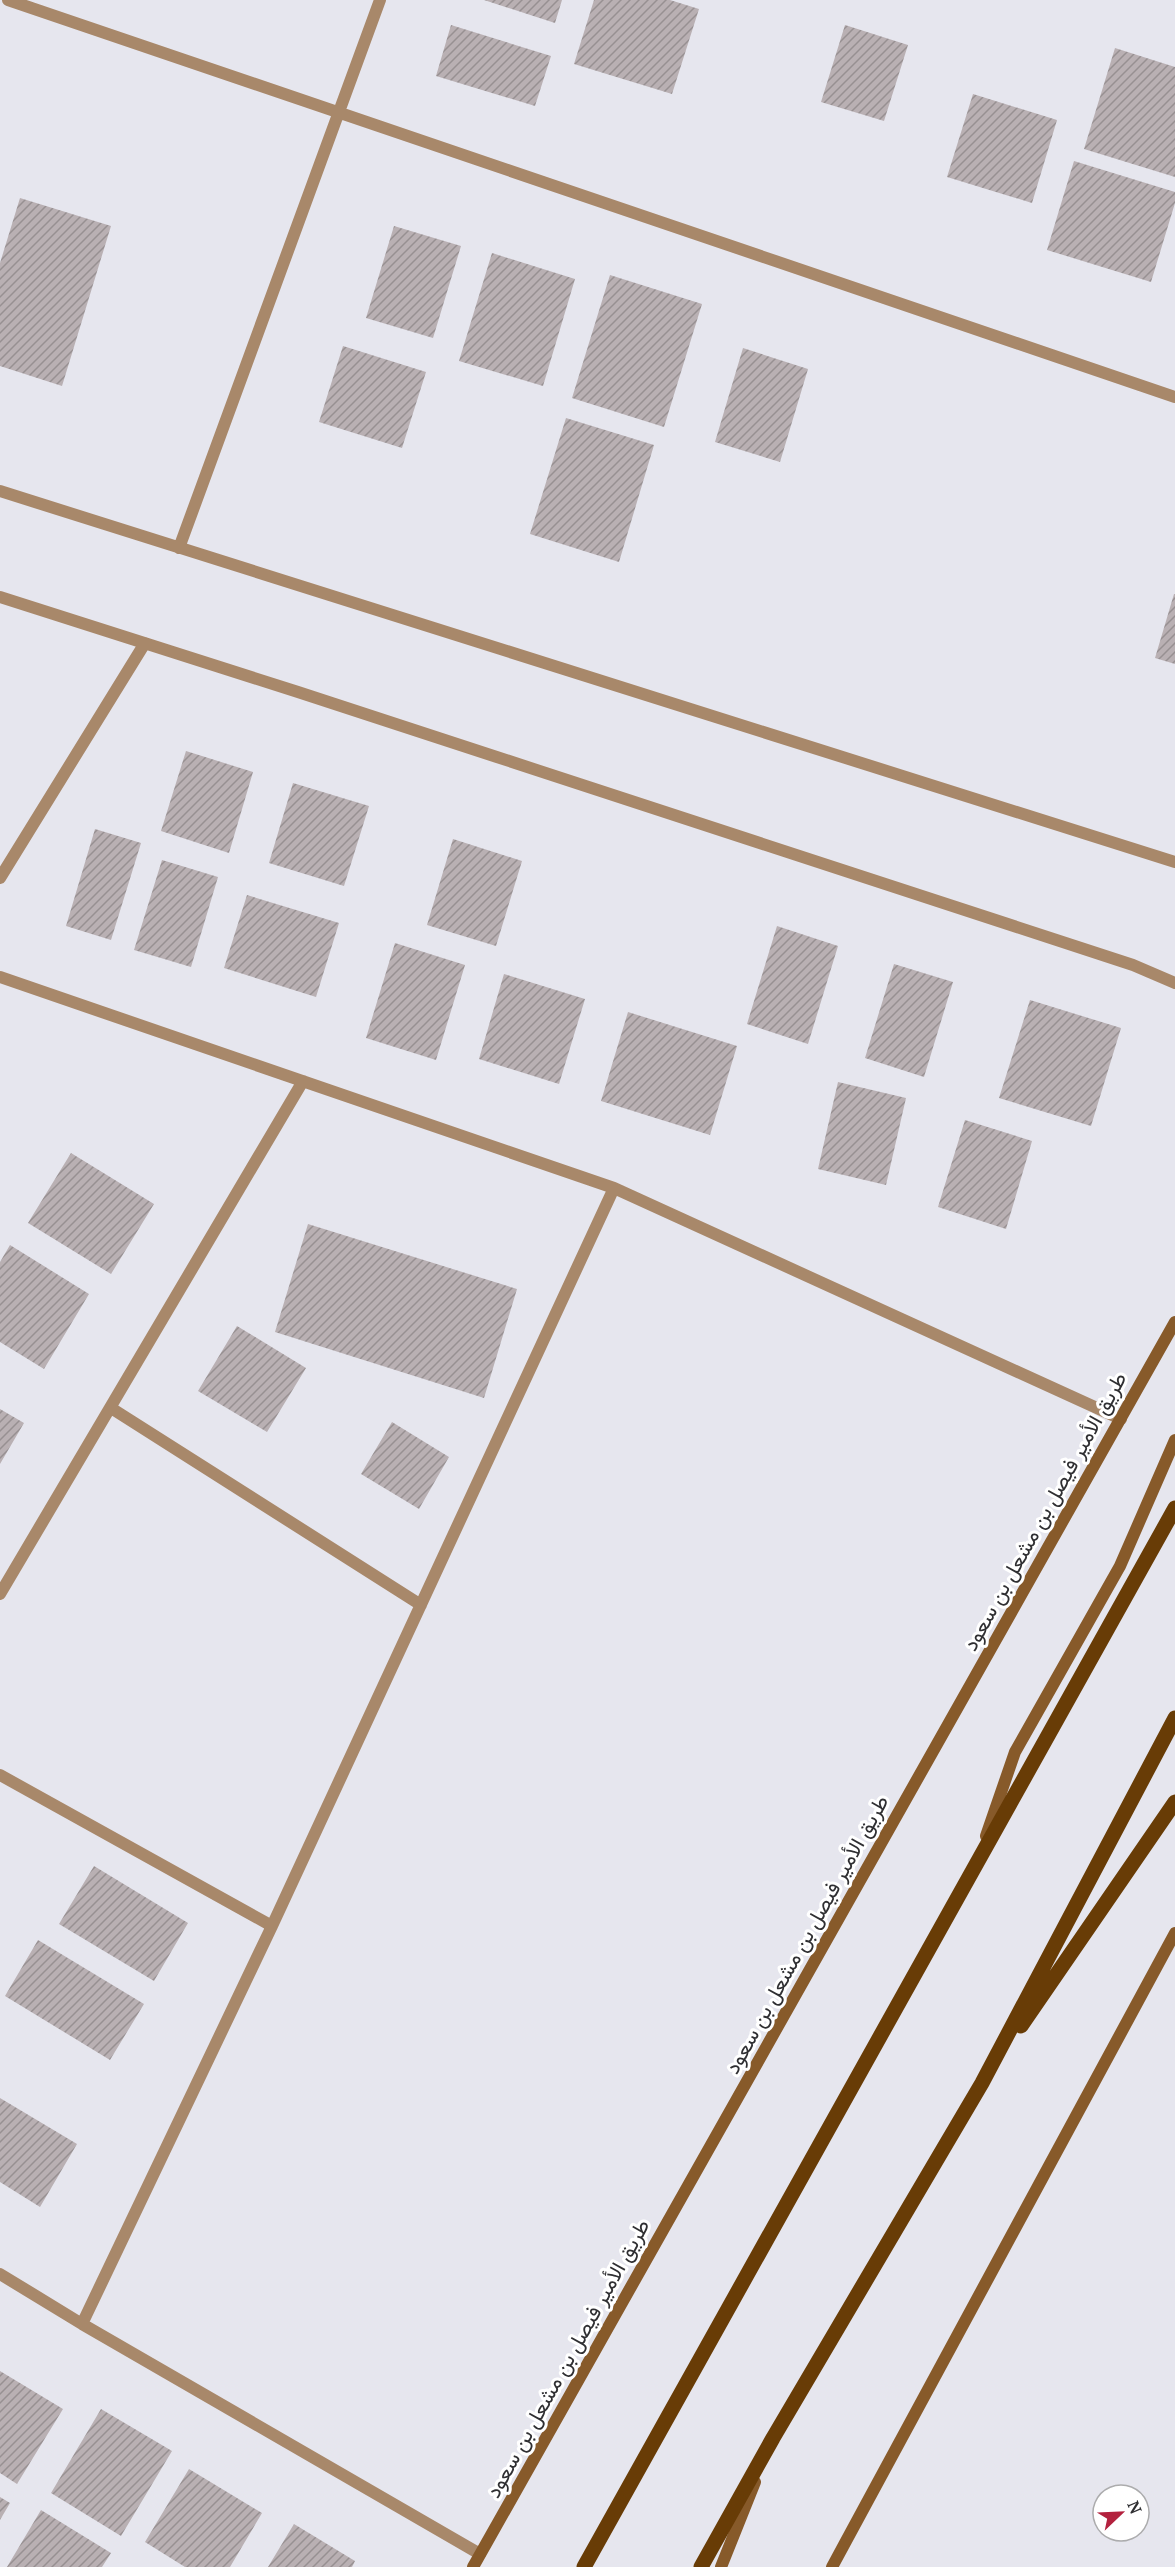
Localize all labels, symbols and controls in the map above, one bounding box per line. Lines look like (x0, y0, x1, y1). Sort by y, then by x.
street label: طريق الأمير فيصل بن مشعل بن سعود (955, 1367, 1133, 1655)
street label: طريق الأمير فيصل بن مشعل بن سعود (717, 1790, 895, 2078)
street label: طريق الأمير فيصل بن مشعل بن سعود (478, 2214, 656, 2502)
north arrow (1091, 2483, 1151, 2543)
text: N (1122, 2497, 1147, 2517)

